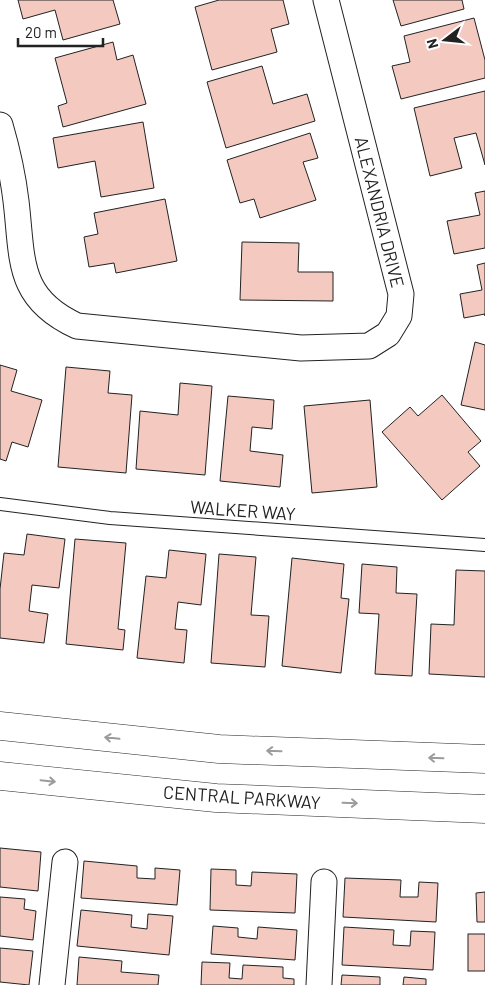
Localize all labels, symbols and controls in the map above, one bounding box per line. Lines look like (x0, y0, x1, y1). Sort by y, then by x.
scale bar (18, 15, 102, 47)
north arrow (420, 15, 470, 65)
text: 20 m (25, 23, 57, 41)
text: N (423, 37, 441, 51)
street label: ALEXANDRIA DRIVE (351, 134, 409, 290)
street label: WALKER WAY (189, 495, 297, 525)
one-way arrow (104, 733, 120, 743)
one-way arrow (266, 746, 282, 756)
one-way arrow (429, 753, 445, 762)
one-way arrow (40, 776, 56, 785)
street label: CENTRAL PARKWAY (163, 781, 321, 813)
one-way arrow (342, 798, 358, 808)

